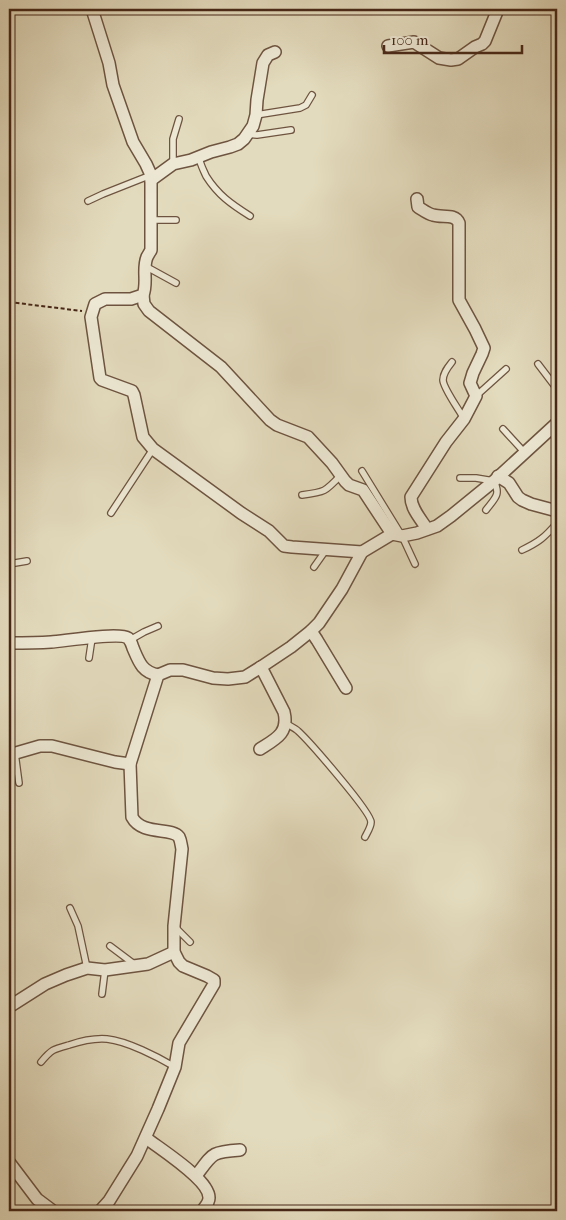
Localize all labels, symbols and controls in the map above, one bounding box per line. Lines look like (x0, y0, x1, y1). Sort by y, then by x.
scale bar (384, 22, 521, 54)
text: 100 m (391, 31, 429, 49)

